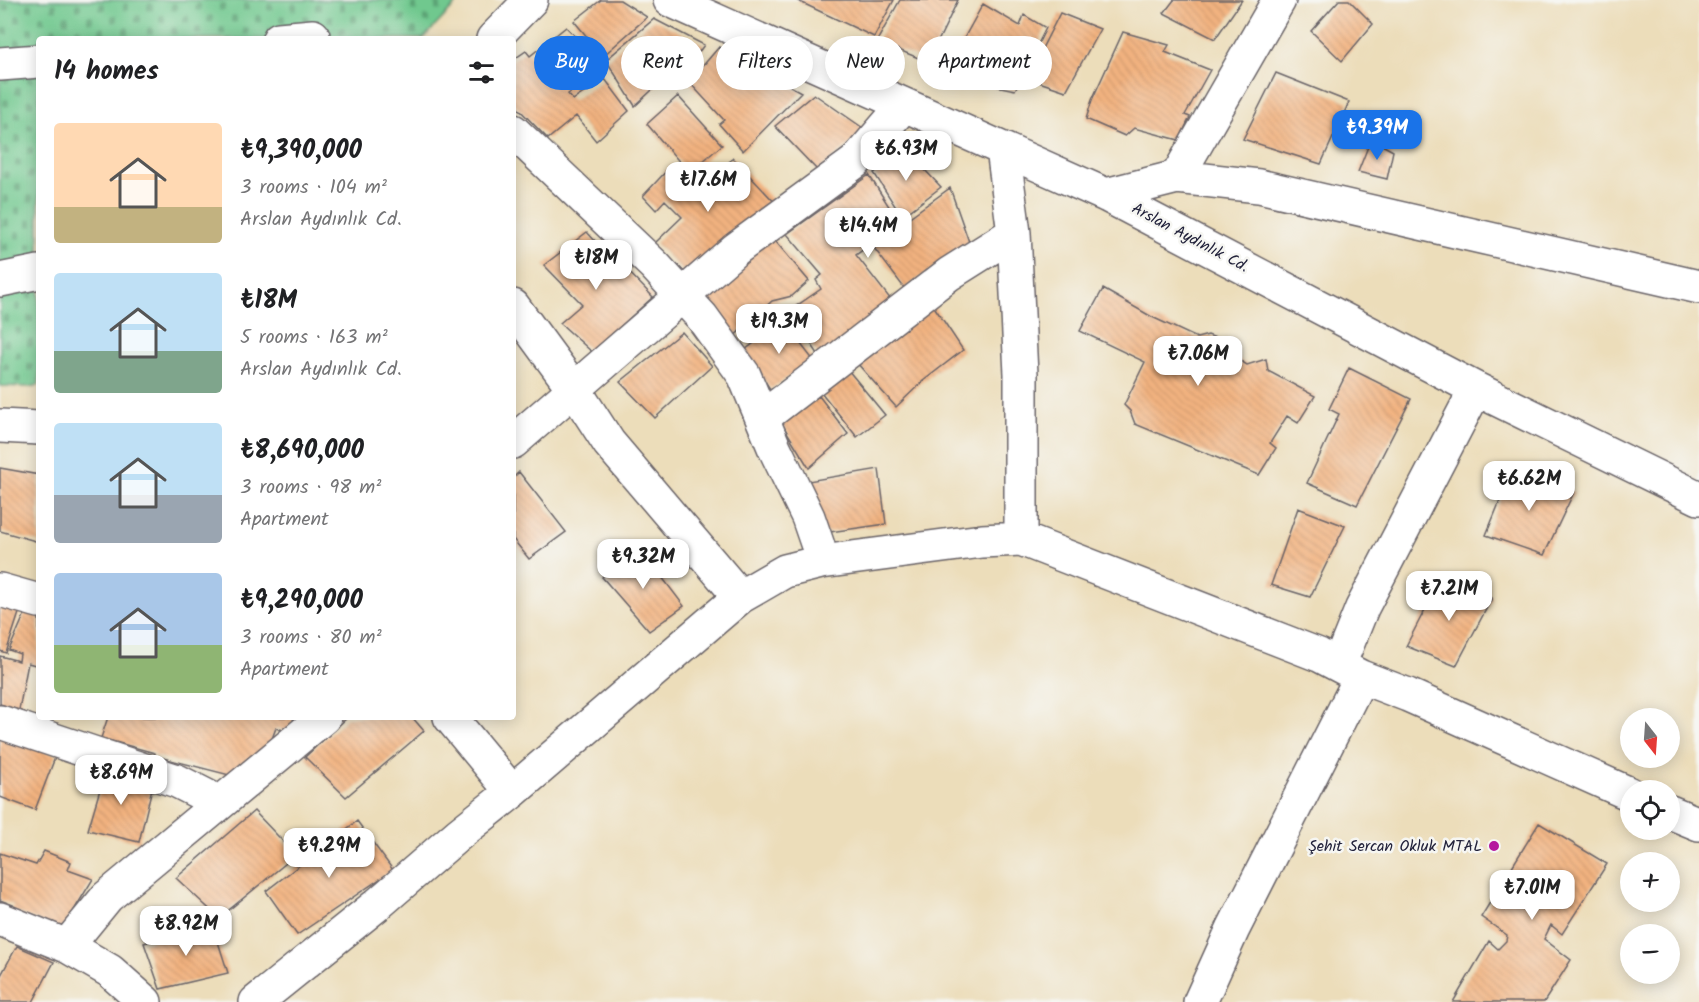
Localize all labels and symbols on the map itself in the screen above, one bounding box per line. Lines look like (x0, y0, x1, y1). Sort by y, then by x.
pin: ₺9.39M (1328, 110, 1426, 161)
pin: ₺6.93M (857, 131, 955, 182)
pin: ₺17.6M (659, 162, 757, 213)
street label: Arslan Aydınlık Cd. (1127, 197, 1253, 279)
pin: ₺14.4M (819, 208, 917, 259)
pin: ₺18M (560, 240, 632, 291)
pin: ₺19.3M (730, 304, 828, 355)
pin: ₺7.06M (1149, 336, 1247, 387)
pin: ₺6.62M (1480, 461, 1578, 512)
pin: ₺9.32M (594, 539, 692, 590)
pin: ₺7.21M (1400, 571, 1498, 622)
north arrow (1620, 708, 1680, 768)
pin: ₺8.69M (72, 755, 170, 806)
pin: ₺9.29M (280, 828, 378, 879)
place label: Şehit Sercan Okluk MTAL (1308, 834, 1482, 859)
marker: Şehit Sercan Okluk MTAL (1487, 839, 1501, 853)
pin: ₺7.01M (1483, 870, 1581, 921)
pin: ₺8.92M (137, 906, 235, 957)

